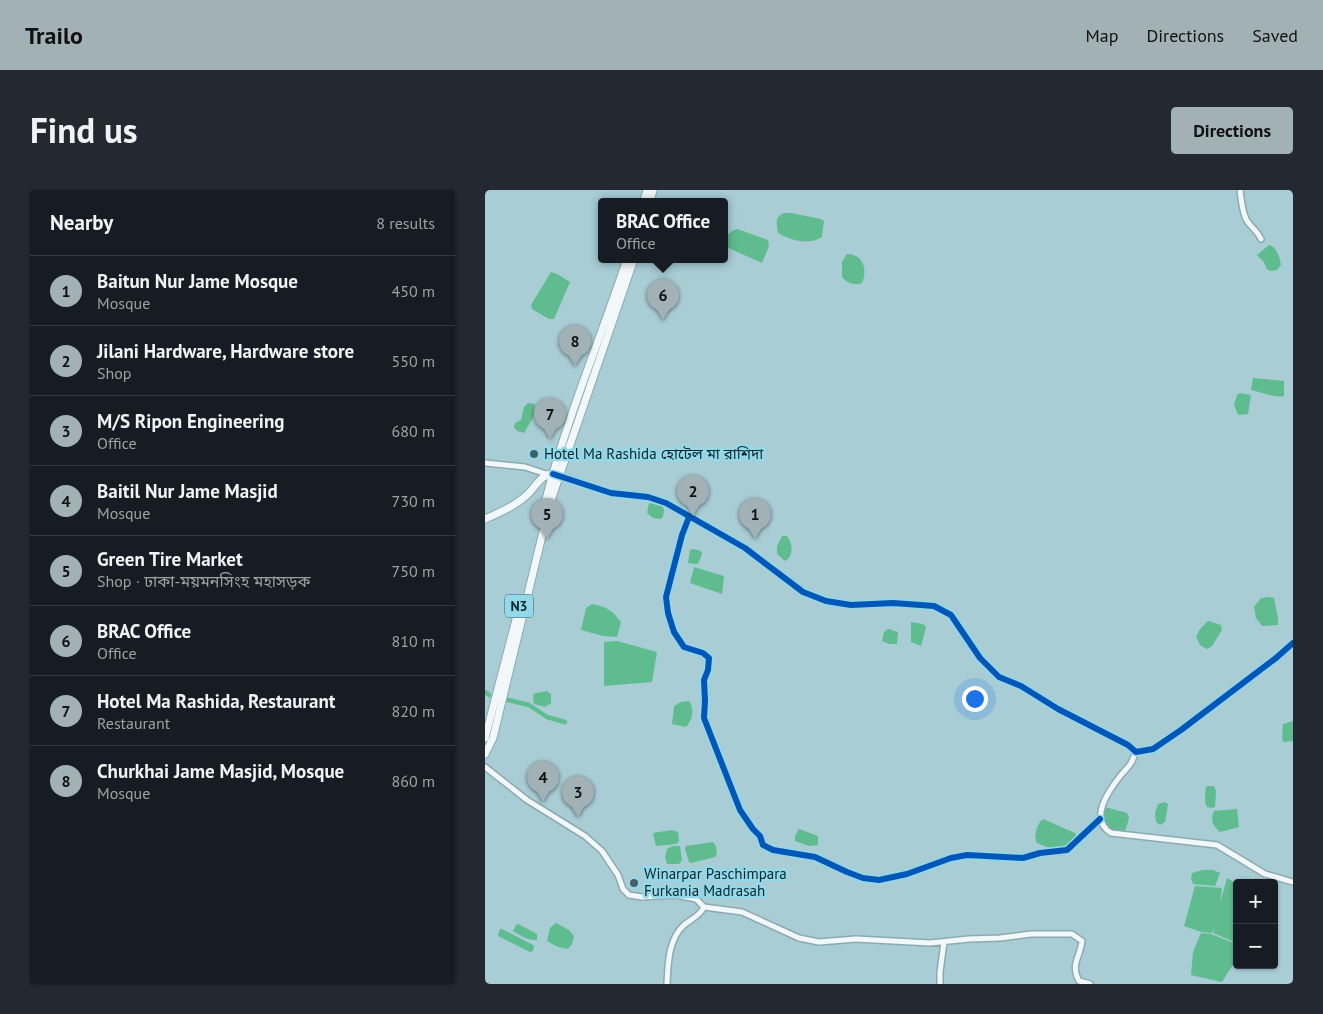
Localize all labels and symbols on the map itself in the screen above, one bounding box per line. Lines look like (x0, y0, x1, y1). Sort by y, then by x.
pin: 6 (647, 279, 679, 320)
pin: 8 (559, 325, 591, 366)
pin: 7 (534, 398, 566, 439)
place label: Hotel Ma Rashida হোটেল মা রাশিদা (544, 444, 764, 463)
marker: Hotel Ma Rashida হোটেল মা রাশিদা (528, 448, 540, 460)
pin: 2 (677, 475, 709, 516)
pin: 5 (531, 498, 563, 539)
pin: 1 (739, 498, 771, 539)
road number: N3 (505, 594, 533, 618)
your location (962, 686, 988, 712)
pin: 4 (527, 761, 559, 802)
pin: 3 (562, 776, 594, 817)
place label: Winarpar Paschimpara Furkania Madrasah (644, 864, 787, 900)
marker: Winarpar Paschimpara Furkania Madrasah (628, 877, 640, 889)

